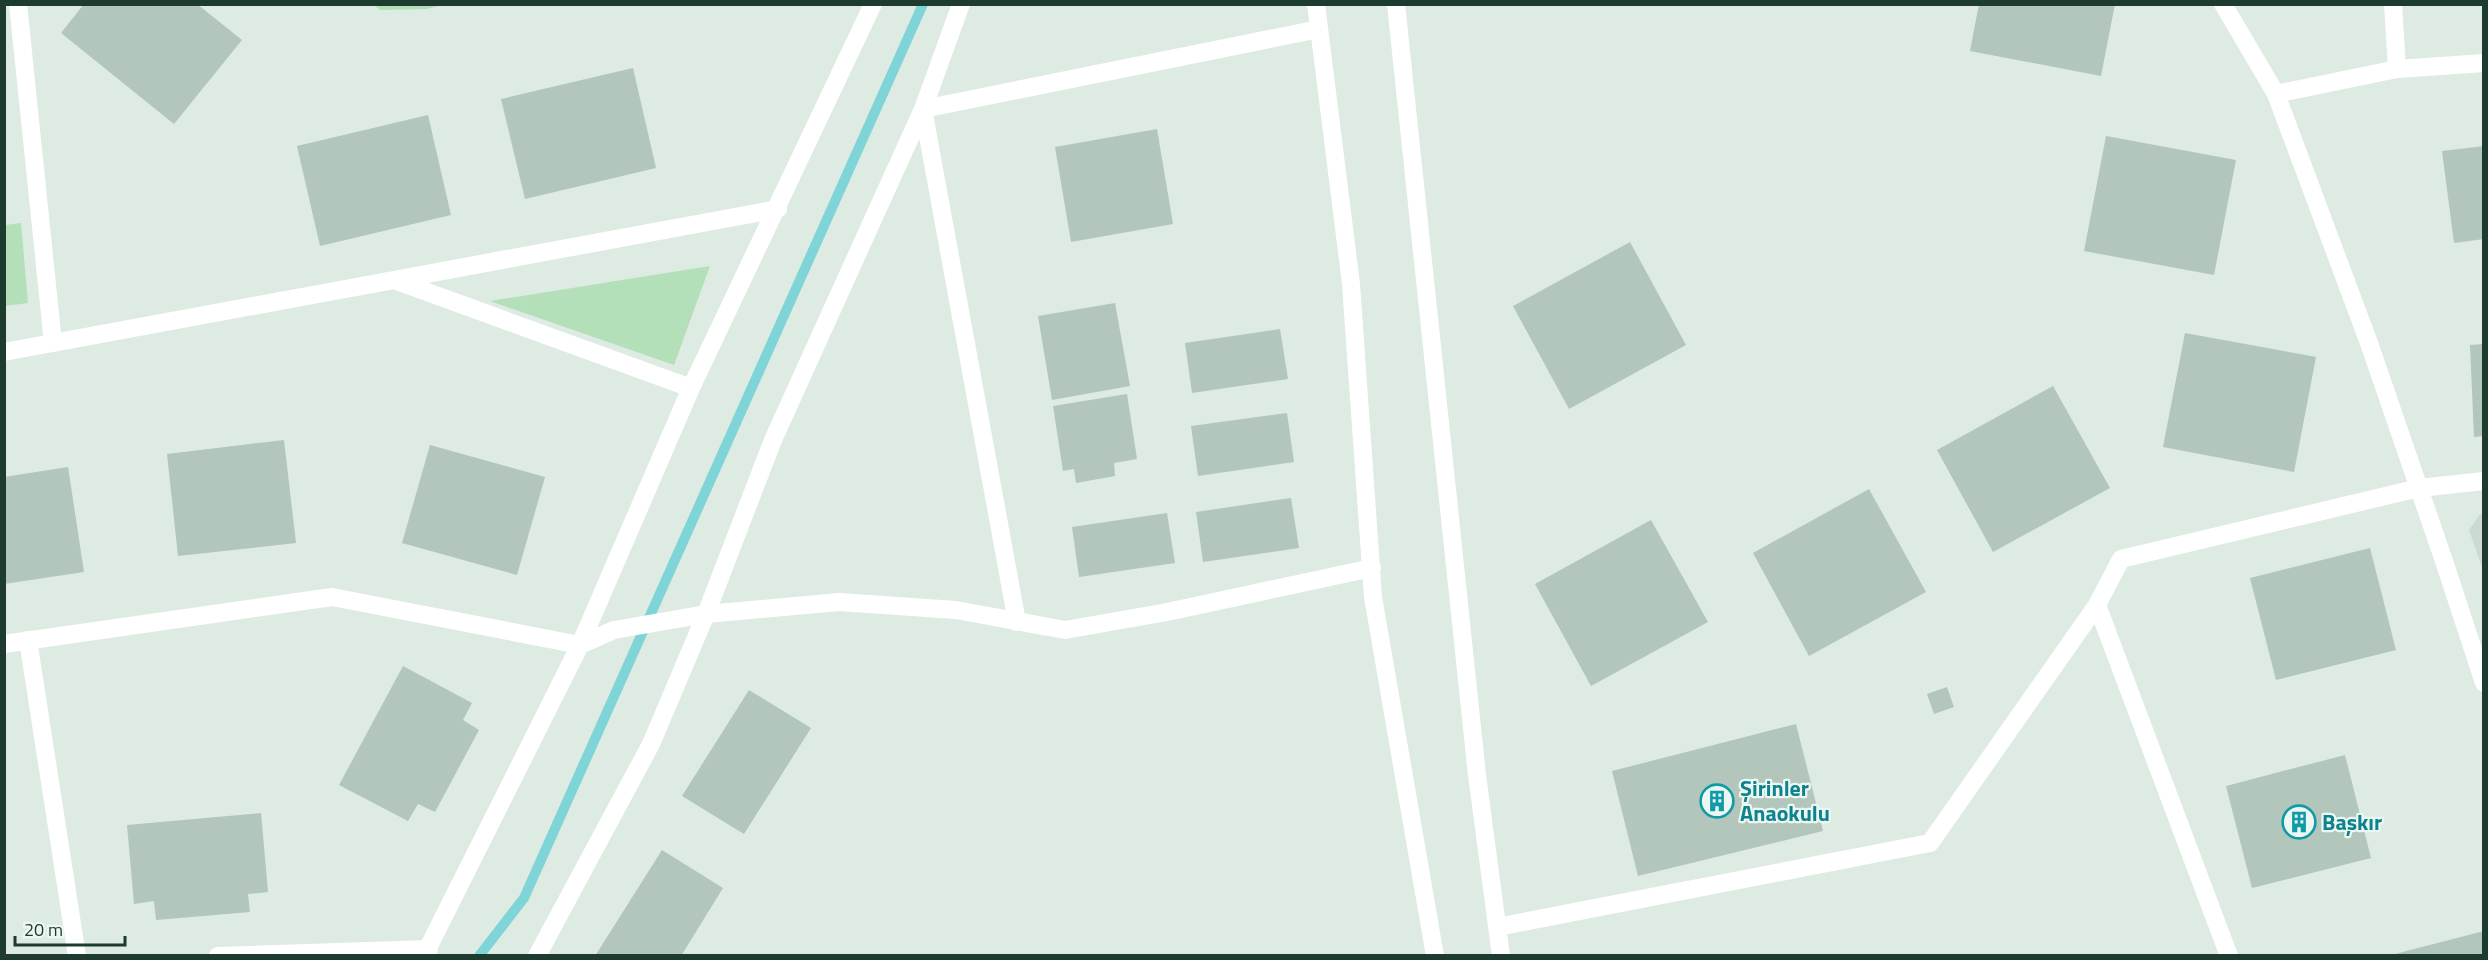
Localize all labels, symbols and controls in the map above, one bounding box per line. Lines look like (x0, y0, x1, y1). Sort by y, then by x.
place label: Şirinler Anaokulu (1740, 771, 1830, 830)
building icon: Şirinler Anaokulu (1699, 783, 1735, 819)
building icon: Başkır (2281, 804, 2317, 840)
place label: Başkır (2322, 805, 2382, 839)
scale bar (15, 909, 124, 947)
text: 20 m (24, 916, 63, 943)

